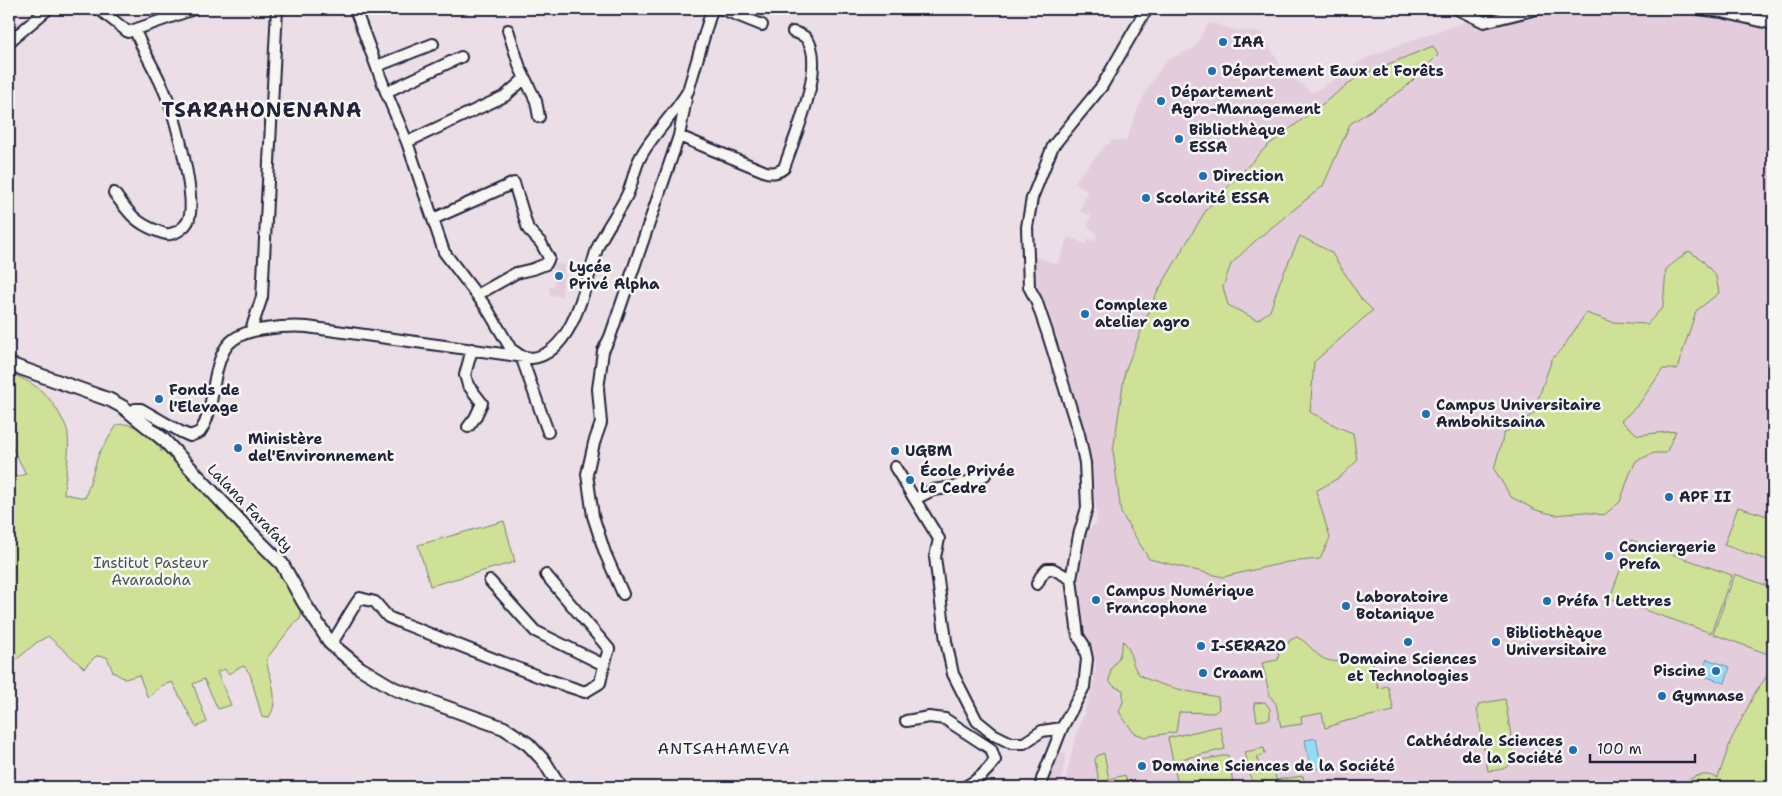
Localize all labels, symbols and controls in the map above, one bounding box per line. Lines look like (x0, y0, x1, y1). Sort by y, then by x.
place label: IAA (1233, 32, 1265, 52)
marker: IAA (1217, 36, 1229, 48)
place label: Département Eaux et Forêts (1222, 61, 1444, 81)
marker: Département Eaux et Forêts (1206, 65, 1218, 77)
place label: Département Agro-Management (1171, 82, 1321, 119)
marker: Département Agro-Management (1155, 95, 1167, 107)
district label: TSARAHONENANA (162, 97, 362, 123)
place label: Bibliothèque ESSA (1189, 120, 1286, 157)
marker: Bibliothèque ESSA (1173, 133, 1185, 145)
place label: Direction (1213, 166, 1284, 186)
marker: Direction (1197, 170, 1209, 182)
place label: Scolarité ESSA (1156, 188, 1270, 208)
marker: Scolarité ESSA (1140, 192, 1152, 204)
place label: Lycée Privé Alpha (569, 257, 660, 294)
marker: Lycée Privé Alpha (553, 270, 565, 282)
place label: Complexe atelier agro (1095, 295, 1190, 332)
marker: Complexe atelier agro (1079, 308, 1091, 320)
place label: Fonds de l'Elevage (169, 380, 240, 417)
marker: Fonds de l'Elevage (153, 393, 165, 405)
place label: Campus Universitaire Ambohitsaina (1436, 395, 1601, 432)
marker: Campus Universitaire Ambohitsaina (1420, 408, 1432, 420)
place label: Ministère del'Environnement (248, 429, 394, 466)
place label: UGBM (905, 441, 953, 461)
marker: Ministère del'Environnement (232, 442, 244, 454)
marker: UGBM (889, 445, 901, 457)
street label: Lalana Farafaty (203, 460, 297, 556)
place label: École Privée Le Cedre (920, 460, 1015, 498)
marker: École Privée Le Cedre (904, 474, 916, 486)
place label: APF II (1679, 487, 1731, 507)
marker: APF II (1663, 491, 1675, 503)
place label: Conciergerie Prefa (1619, 537, 1716, 574)
marker: Conciergerie Prefa (1603, 550, 1615, 562)
park label: Institut Pasteur Avaradoha (93, 553, 209, 590)
place label: Campus Numérique Francophone (1106, 581, 1254, 618)
place label: Laboratoire Botanique (1356, 587, 1449, 624)
place label: Préfa 1 Lettres (1557, 591, 1671, 611)
marker: Campus Numérique Francophone (1090, 594, 1102, 606)
marker: Préfa 1 Lettres (1541, 595, 1553, 607)
marker: Laboratoire Botanique (1340, 600, 1352, 612)
place label: Bibliothèque Universitaire (1506, 623, 1607, 660)
place label: I-SERAZO (1211, 636, 1286, 656)
marker: Domaine Sciences et Technologies (1402, 636, 1414, 648)
marker: Bibliothèque Universitaire (1490, 636, 1502, 648)
marker: I-SERAZO (1195, 640, 1207, 652)
place label: Domaine Sciences et Technologies (1339, 649, 1477, 686)
place label: Piscine (1653, 661, 1706, 681)
place label: Craam (1213, 663, 1264, 683)
marker: Piscine (1710, 665, 1722, 677)
marker: Craam (1197, 667, 1209, 679)
place label: Gymnase (1672, 686, 1744, 706)
marker: Gymnase (1656, 690, 1668, 702)
place label: Cathédrale Sciences de la Société (1406, 731, 1563, 768)
scale bar (1590, 731, 1694, 763)
district label: ANTSAHAMEVA (657, 738, 791, 759)
text: 100 m (1597, 739, 1642, 759)
marker: Cathédrale Sciences de la Société (1567, 744, 1579, 756)
place label: Domaine Sciences de la Société (1152, 756, 1395, 776)
marker: Domaine Sciences de la Société (1136, 760, 1148, 772)

